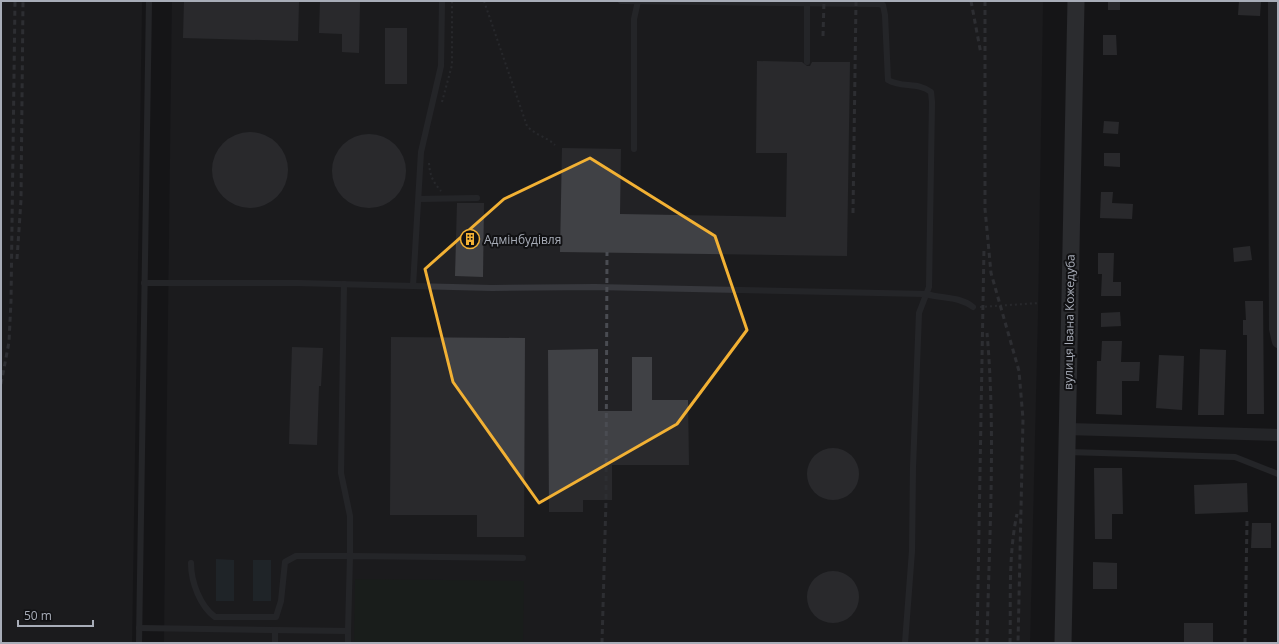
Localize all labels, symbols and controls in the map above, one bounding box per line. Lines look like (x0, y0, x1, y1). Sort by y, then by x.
building icon: Адмінбудівля (459, 228, 481, 250)
place label: Адмінбудівля (484, 231, 561, 248)
street label: вулиця Івана Кожедуба (1059, 254, 1079, 390)
scale bar (18, 602, 93, 628)
text: 50 m (24, 607, 52, 624)

